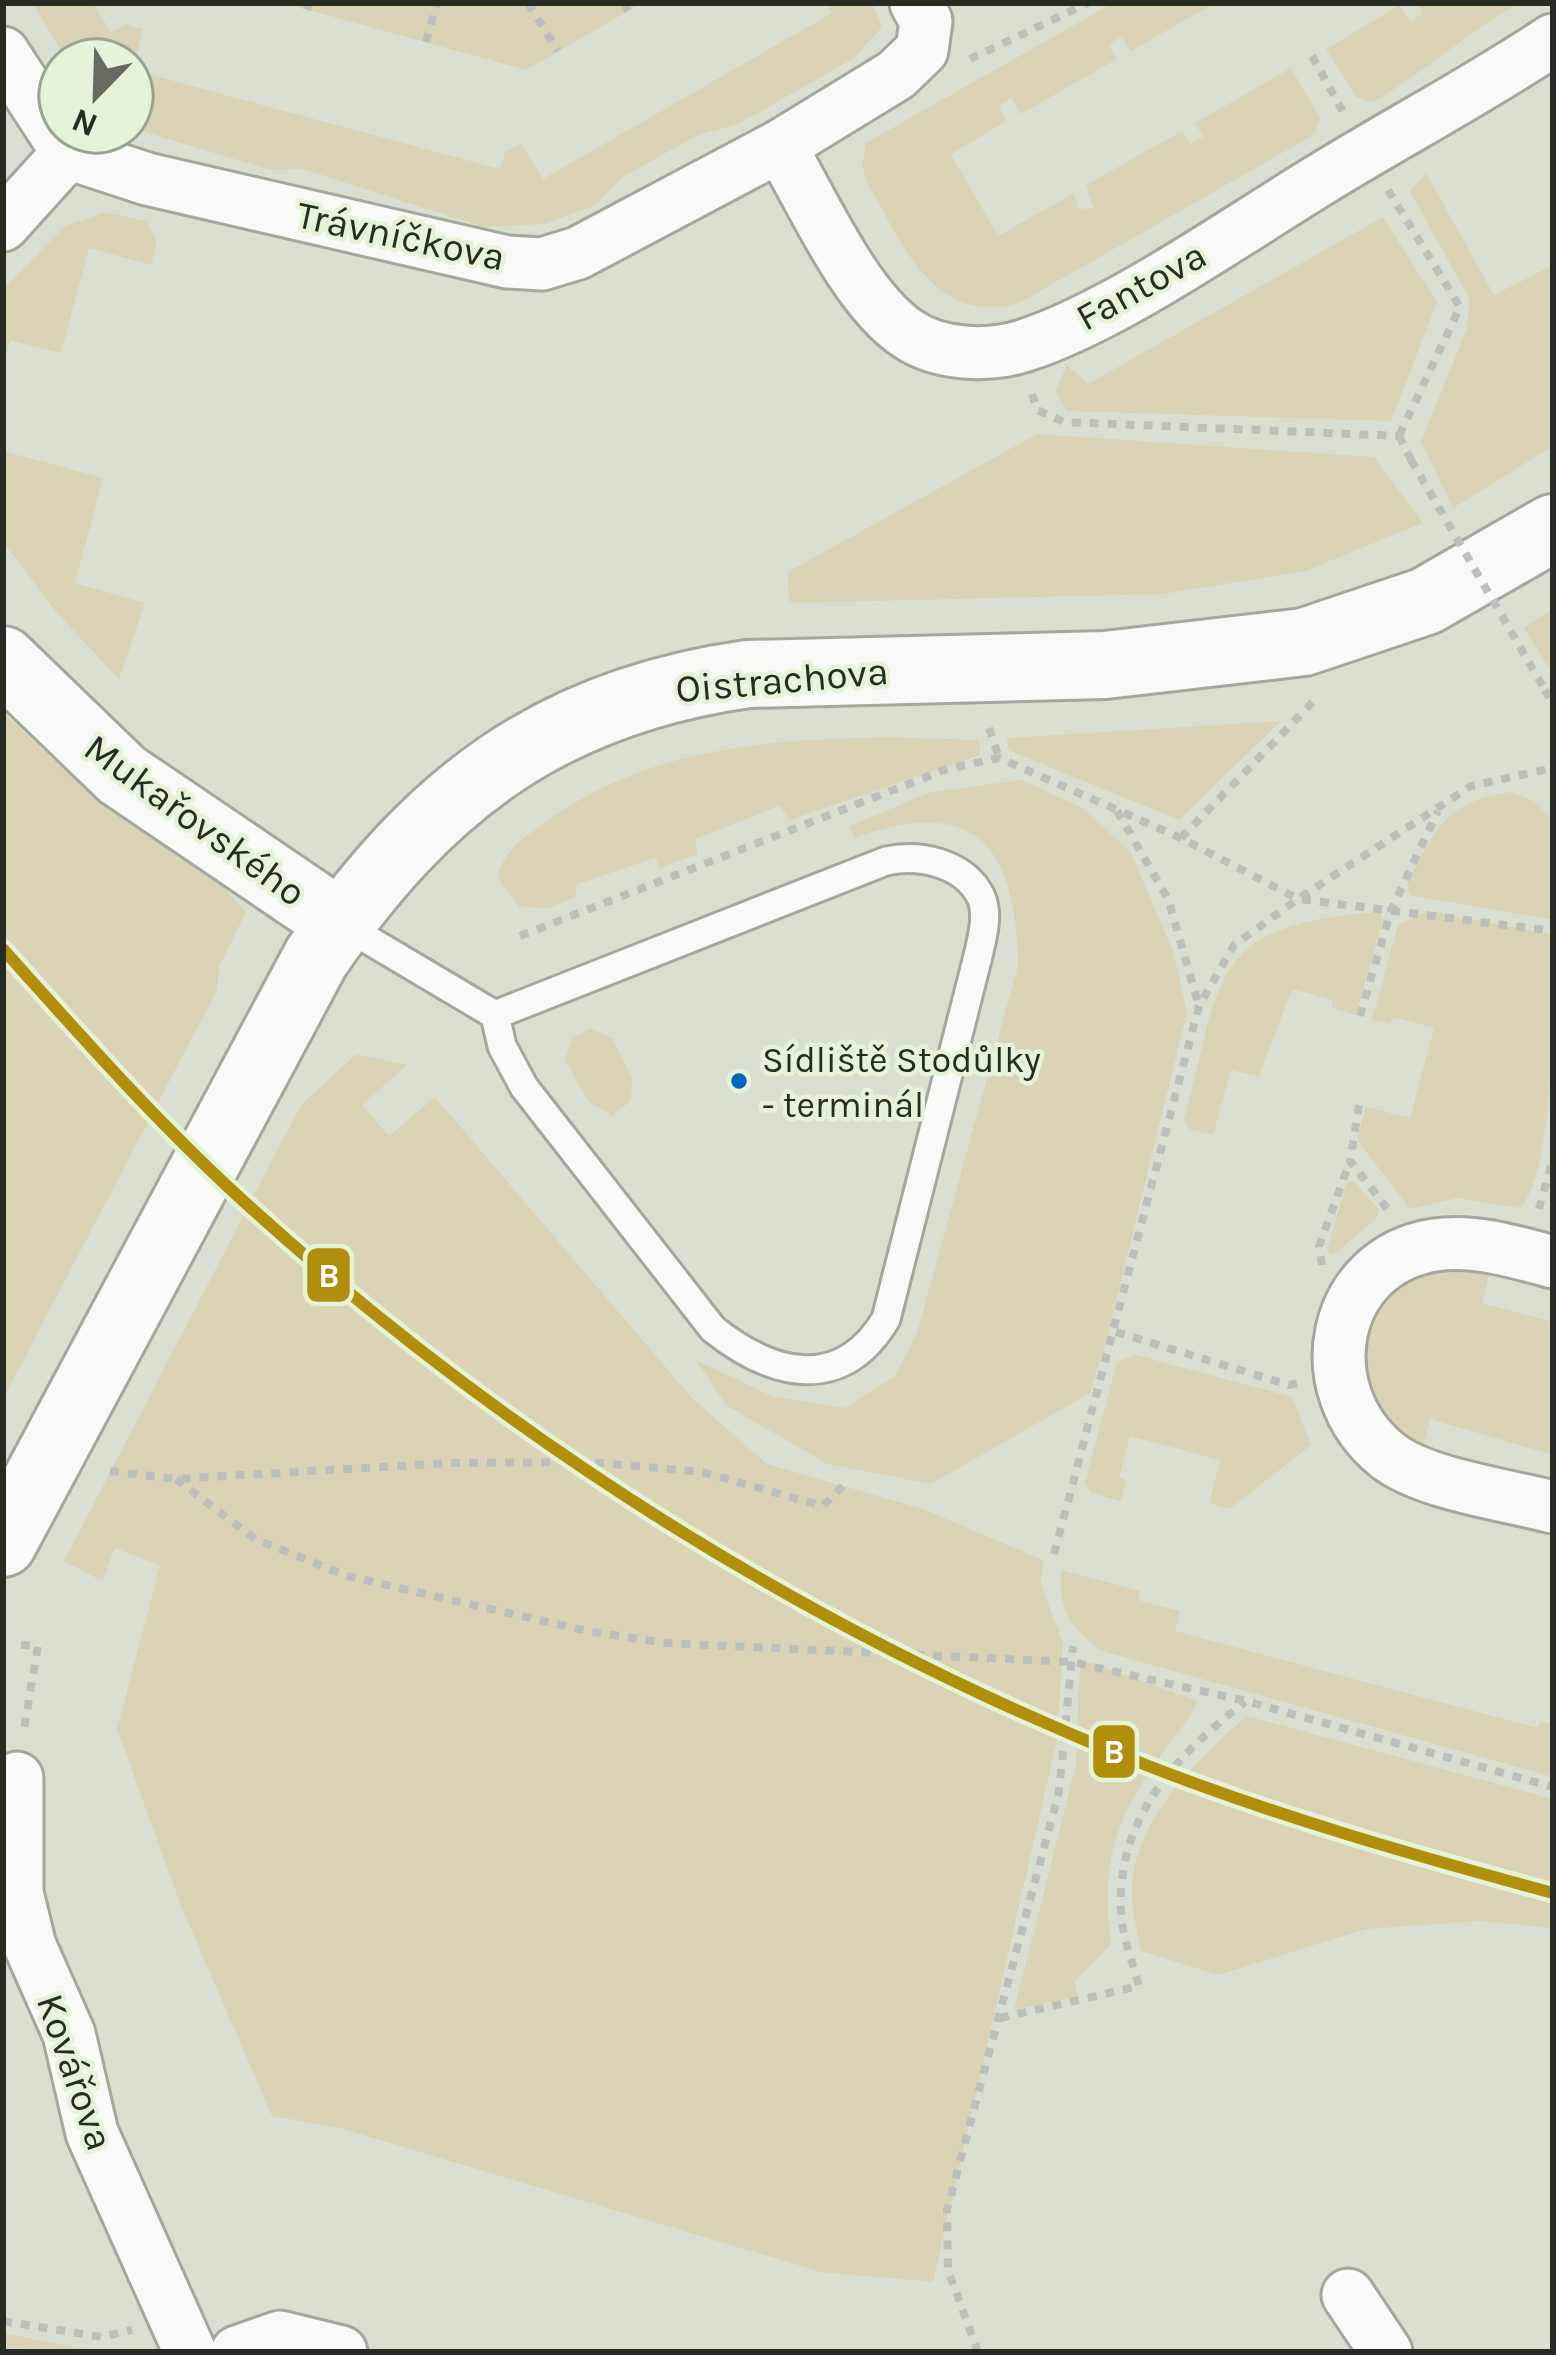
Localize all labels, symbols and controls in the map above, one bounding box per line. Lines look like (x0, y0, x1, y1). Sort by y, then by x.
north arrow (36, 36, 156, 156)
text: N (66, 101, 103, 145)
street label: Trávníčkova (293, 192, 509, 280)
street label: Fantova (1068, 232, 1214, 340)
street label: Oistrachova (674, 648, 890, 712)
street label: Mukařovského (75, 724, 315, 916)
place label: Sídliště Stodůlky - terminál (762, 1039, 1041, 1126)
marker: Sídliště Stodůlky - terminál (728, 1070, 750, 1092)
line badge: B (305, 1246, 352, 1304)
text: B (318, 1257, 340, 1295)
line badge: B (1091, 1723, 1137, 1780)
text: B (1103, 1733, 1125, 1771)
street label: Kovářova (27, 1988, 123, 2156)

